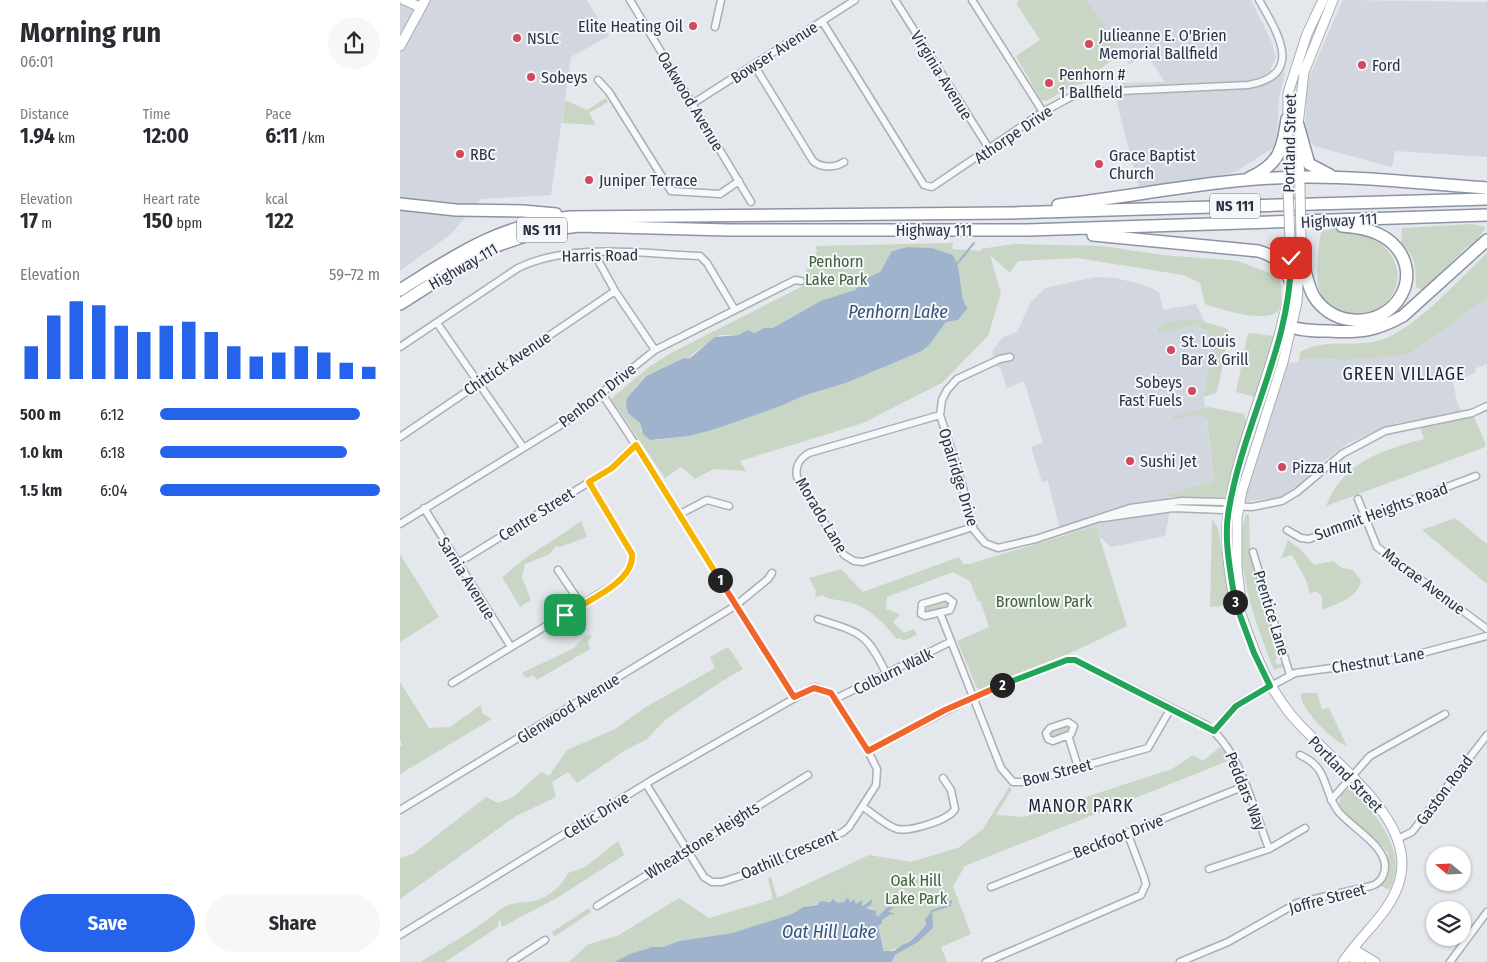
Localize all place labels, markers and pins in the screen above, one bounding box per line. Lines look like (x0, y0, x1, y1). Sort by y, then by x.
place label: Elite Heating Oil (578, 17, 683, 36)
marker: Elite Heating Oil (687, 20, 699, 32)
place label: Julieanne E. O'Brien Memorial Ballfield (1099, 26, 1227, 63)
place label: NSLC (527, 29, 559, 48)
marker: NSLC (511, 32, 523, 44)
marker: Julieanne E. O'Brien Memorial Ballfield (1083, 38, 1095, 50)
place label: Ford (1372, 56, 1401, 75)
marker: Ford (1356, 59, 1368, 71)
place label: Penhorn # 1 Ballfield (1059, 65, 1126, 102)
place label: Sobeys (541, 68, 588, 87)
marker: Sobeys (525, 71, 537, 83)
marker: Penhorn # 1 Ballfield (1043, 77, 1055, 89)
place label: RBC (470, 145, 496, 164)
place label: Grace Baptist Church (1109, 146, 1197, 183)
marker: RBC (454, 148, 466, 160)
marker: Grace Baptist Church (1093, 158, 1105, 170)
place label: Juniper Terrace (599, 171, 697, 190)
marker: Juniper Terrace (583, 174, 595, 186)
pin (1270, 237, 1312, 279)
place label: St. Louis Bar & Grill (1181, 332, 1249, 369)
marker: St. Louis Bar & Grill (1165, 344, 1177, 356)
place label: Sobeys Fast Fuels (1119, 373, 1182, 410)
marker: Sobeys Fast Fuels (1186, 385, 1198, 397)
place label: Sushi Jet (1140, 452, 1198, 471)
marker: Sushi Jet (1124, 455, 1136, 467)
place label: Pizza Hut (1292, 458, 1353, 477)
marker: Pizza Hut (1276, 461, 1288, 473)
pin: 1 (708, 568, 732, 592)
pin: 3 (1222, 590, 1248, 614)
pin (544, 594, 586, 636)
pin: 2 (990, 672, 1014, 698)

